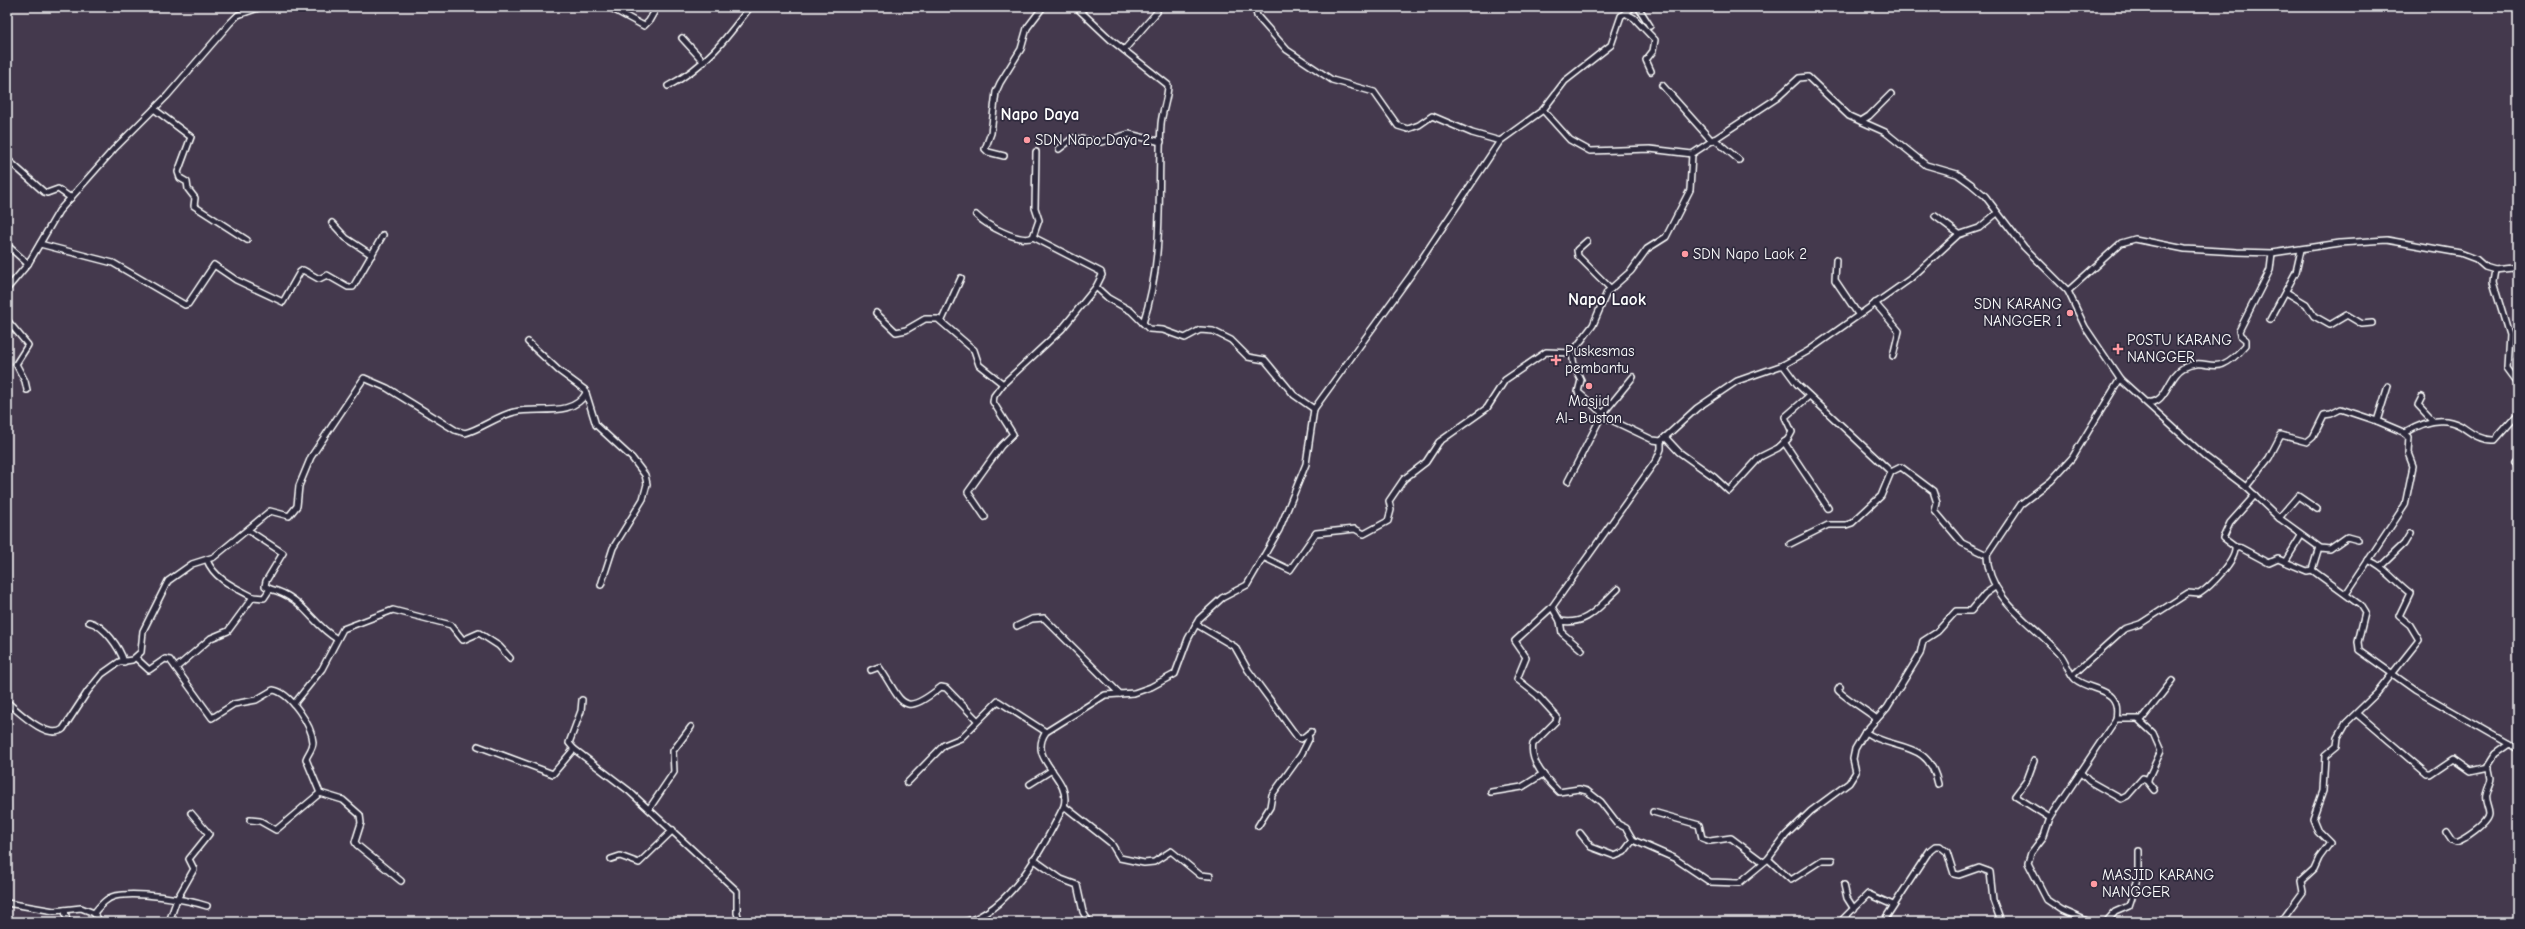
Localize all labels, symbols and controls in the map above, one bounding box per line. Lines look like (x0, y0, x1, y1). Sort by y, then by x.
district label: Napo Daya (1001, 105, 1079, 124)
place label: SDN Napo Daya 2 (1035, 131, 1150, 149)
marker: SDN Napo Daya 2 (1022, 135, 1032, 145)
place label: SDN Napo Laok 2 (1693, 245, 1807, 263)
marker: SDN Napo Laok 2 (1680, 249, 1690, 259)
district label: Napo Laok (1568, 290, 1647, 309)
place label: SDN KARANG NANGGER 1 (1974, 295, 2062, 330)
marker: SDN KARANG NANGGER 1 (2065, 308, 2075, 318)
place label: POSTU KARANG NANGGER (2127, 331, 2232, 366)
place label: Puskesmas pembantu (1565, 342, 1634, 377)
marker: POSTU KARANG NANGGER (2112, 343, 2124, 355)
marker: Puskesmas pembantu (1550, 354, 1562, 366)
marker: Masjid Al- Buston (1584, 381, 1594, 391)
place label: Masjid Al- Buston (1556, 392, 1622, 427)
place label: MASJID KARANG NANGGER (2102, 866, 2214, 901)
marker: MASJID KARANG NANGGER (2089, 879, 2099, 889)

